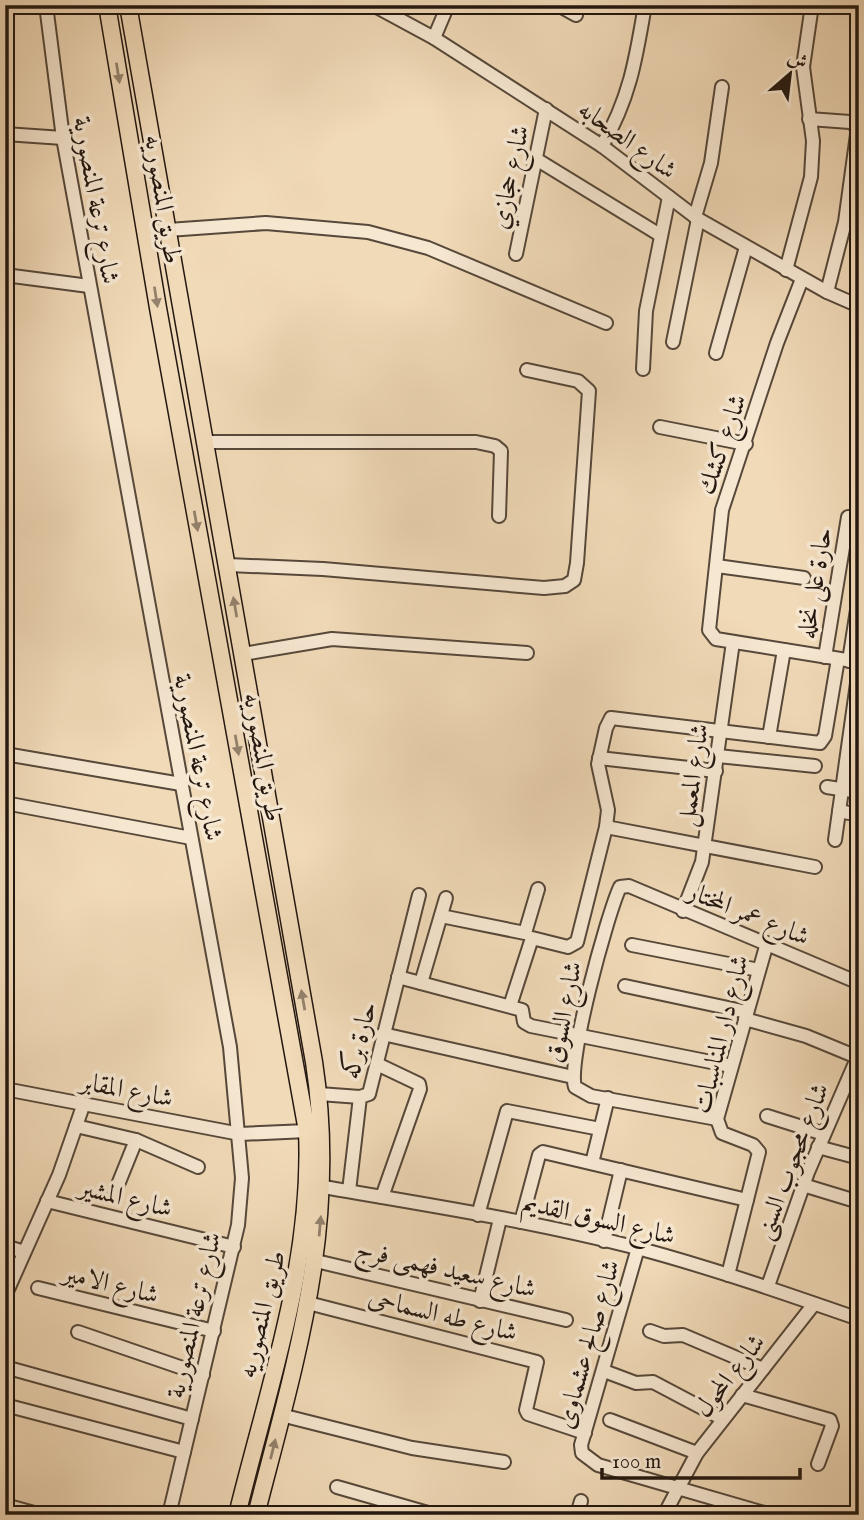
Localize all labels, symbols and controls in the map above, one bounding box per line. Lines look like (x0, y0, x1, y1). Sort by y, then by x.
north arrow (756, 38, 826, 108)
text: ش (783, 46, 811, 76)
one-way arrow (113, 62, 124, 84)
street label: شارع الصحابه (569, 93, 683, 190)
street label: شارع ترعة المنصورية (61, 114, 126, 287)
street label: شارع حجازي (483, 122, 541, 233)
street label: طريق المنصوريه (136, 132, 189, 266)
one-way arrow (151, 286, 162, 308)
street label: شارع كشك (690, 390, 759, 500)
one-way arrow (191, 510, 202, 532)
street label: حارة على نخله (790, 525, 842, 642)
one-way arrow (229, 596, 240, 618)
street label: شارع ترعة المنصورية (161, 671, 230, 844)
street label: طريق المنصوريه (235, 690, 290, 824)
street label: شارع المعمل (670, 721, 721, 830)
one-way arrow (232, 734, 243, 756)
street label: شارع عمر المختار (678, 874, 814, 957)
street label: شارع دار المناسبات (686, 952, 761, 1118)
street label: شارع السوق (538, 959, 594, 1067)
one-way arrow (297, 989, 308, 1011)
street label: حارة بركه (333, 998, 385, 1082)
street label: شارع المقابر (74, 1065, 176, 1120)
street label: شارع محجوب السنى (747, 1079, 841, 1246)
street label: شارع المشير (72, 1170, 176, 1230)
street label: شارع السوق القديم (518, 1186, 678, 1258)
one-way arrow (315, 1215, 326, 1237)
street label: شارع ترعة المنصورية (159, 1229, 234, 1403)
street label: شارع سعيد فهمى فرج (351, 1233, 539, 1312)
street label: طريق المنصوريه (231, 1247, 294, 1382)
street label: شارع الامير (55, 1256, 162, 1316)
street label: شارع صالح عشماوى (549, 1256, 632, 1434)
street label: شارع طه السماحى (364, 1281, 521, 1354)
street label: شارع المحول (687, 1327, 776, 1427)
scale bar (602, 1436, 799, 1480)
one-way arrow (268, 1437, 279, 1459)
text: 100 m (612, 1449, 661, 1476)

